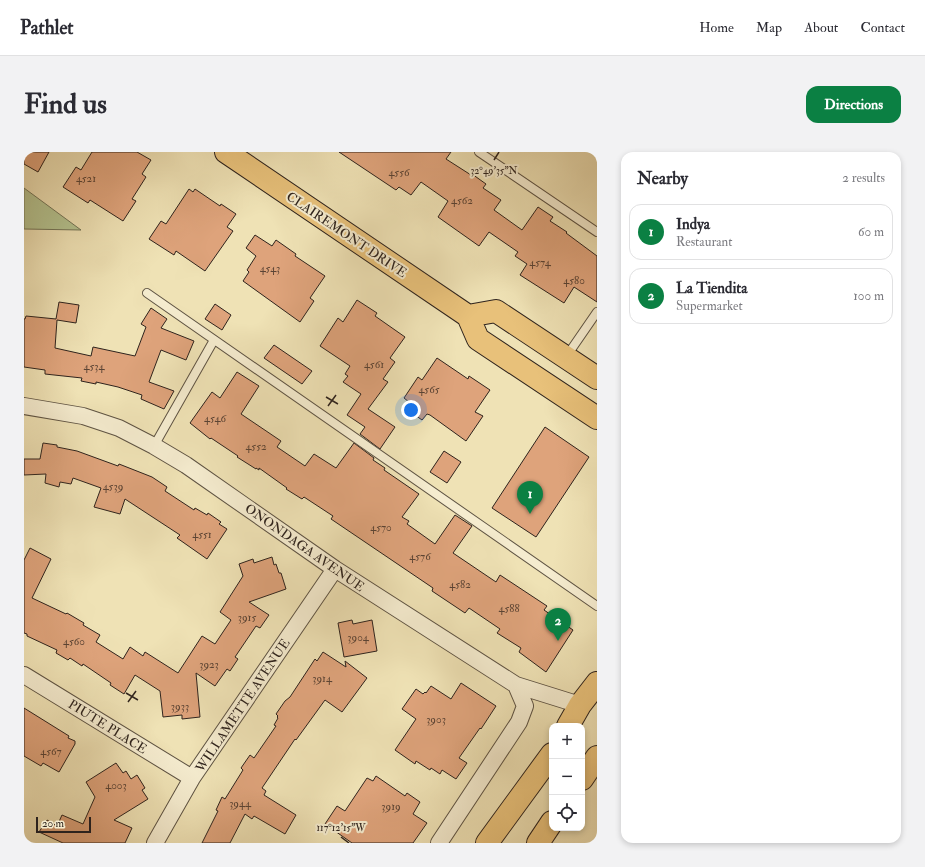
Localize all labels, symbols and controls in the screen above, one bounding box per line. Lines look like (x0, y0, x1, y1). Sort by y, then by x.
text: Pathlet (20, 16, 74, 40)
text: Home (699, 19, 734, 36)
text: Map (756, 19, 782, 36)
text: About (804, 19, 838, 36)
text: Contact (860, 19, 905, 36)
button: Directions (806, 86, 901, 123)
text: Find us (24, 87, 107, 122)
text: 32°49'35"N (470, 165, 518, 177)
house number: 4556 (388, 166, 411, 179)
text: Nearby (637, 168, 688, 189)
text: 2 results (842, 170, 885, 186)
house number: 4521 (76, 172, 96, 185)
street label: CLAIREMONT DRIVE (283, 189, 410, 281)
house number: 4562 (451, 194, 473, 207)
text: Indya (676, 215, 710, 234)
text: 1 (649, 224, 653, 240)
text: 60 m (858, 224, 884, 240)
text: Restaurant (676, 234, 732, 250)
house number: 4574 (529, 256, 552, 269)
house number: 4543 (260, 262, 280, 275)
house number: 4580 (563, 274, 585, 287)
text: La Tiendita (676, 279, 747, 298)
text: 2 (648, 288, 654, 304)
text: 100 m (853, 288, 884, 304)
text: Supermarket (676, 298, 743, 314)
house number: 4561 (364, 358, 384, 371)
house number: 4534 (84, 360, 106, 373)
house number: 4565 (418, 383, 440, 396)
your location (401, 400, 421, 420)
house number: 4546 (204, 412, 227, 425)
house number: 4552 (245, 440, 267, 453)
house number: 4539 (103, 480, 123, 493)
pin: 1 (517, 481, 543, 514)
street label: ONONDAGA AVENUE (242, 500, 367, 595)
house number: 4570 (370, 521, 392, 534)
house number: 4551 (192, 528, 212, 541)
house number: 4576 (409, 550, 432, 563)
house number: 4582 (449, 578, 471, 591)
house number: 4588 (498, 602, 520, 615)
pin: 2 (545, 608, 571, 641)
house number: 3915 (238, 611, 256, 624)
house number: 3904 (347, 631, 370, 644)
house number: 4560 (63, 635, 85, 648)
street label: WILLAMETTE AVENUE (192, 636, 293, 776)
house number: 3923 (199, 658, 219, 671)
house number: 3914 (312, 672, 333, 685)
street label: PIUTE PLACE (65, 696, 150, 757)
house number: 3933 (171, 700, 189, 713)
house number: 3903 (426, 713, 446, 726)
map controls (549, 723, 585, 831)
button: + (549, 723, 585, 759)
house number: 4567 (40, 745, 62, 758)
button: − (549, 759, 585, 795)
house number: 4003 (105, 779, 127, 792)
button: locate (549, 795, 585, 831)
house number: 3944 (229, 797, 252, 810)
house number: 3919 (381, 800, 401, 813)
scale bar (36, 815, 91, 834)
text: 20 m (42, 817, 64, 830)
text: 117°12'15"W (317, 822, 366, 834)

